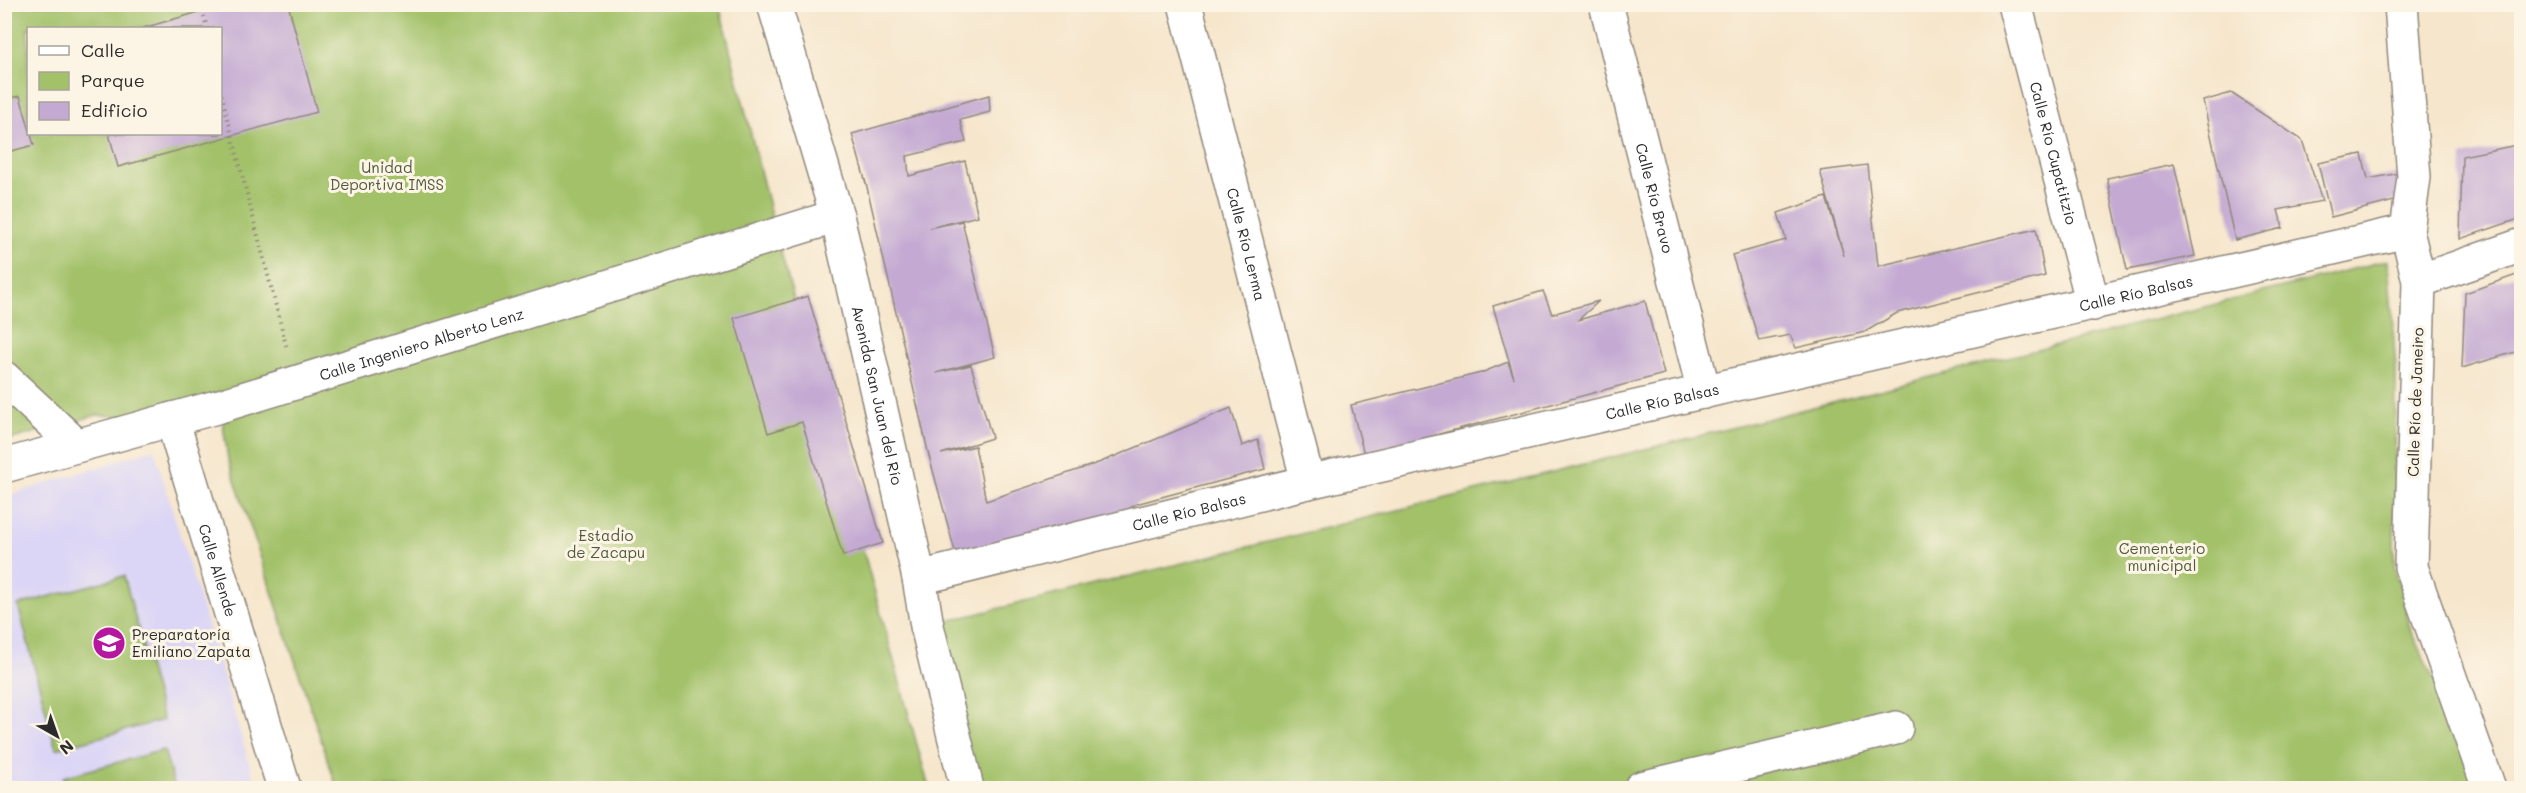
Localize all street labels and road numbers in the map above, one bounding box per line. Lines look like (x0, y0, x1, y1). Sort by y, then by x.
street label: Calle Río Cupatitzio (2026, 79, 2082, 227)
street label: Calle Río Bravo (1631, 141, 1679, 255)
street label: Calle Río Lerma (1223, 186, 1271, 303)
street label: Calle Río Balsas (2077, 270, 2195, 316)
street label: Calle Ingeniero Alberto Lenz (317, 303, 526, 385)
street label: Avenida San Juan del Río (848, 304, 908, 487)
street label: Calle Río de Janeiro (2402, 327, 2428, 477)
street label: Calle Río Balsas (1603, 378, 1721, 424)
street label: Calle Río Balsas (1130, 488, 1248, 535)
street label: Calle Allende (194, 521, 241, 619)

